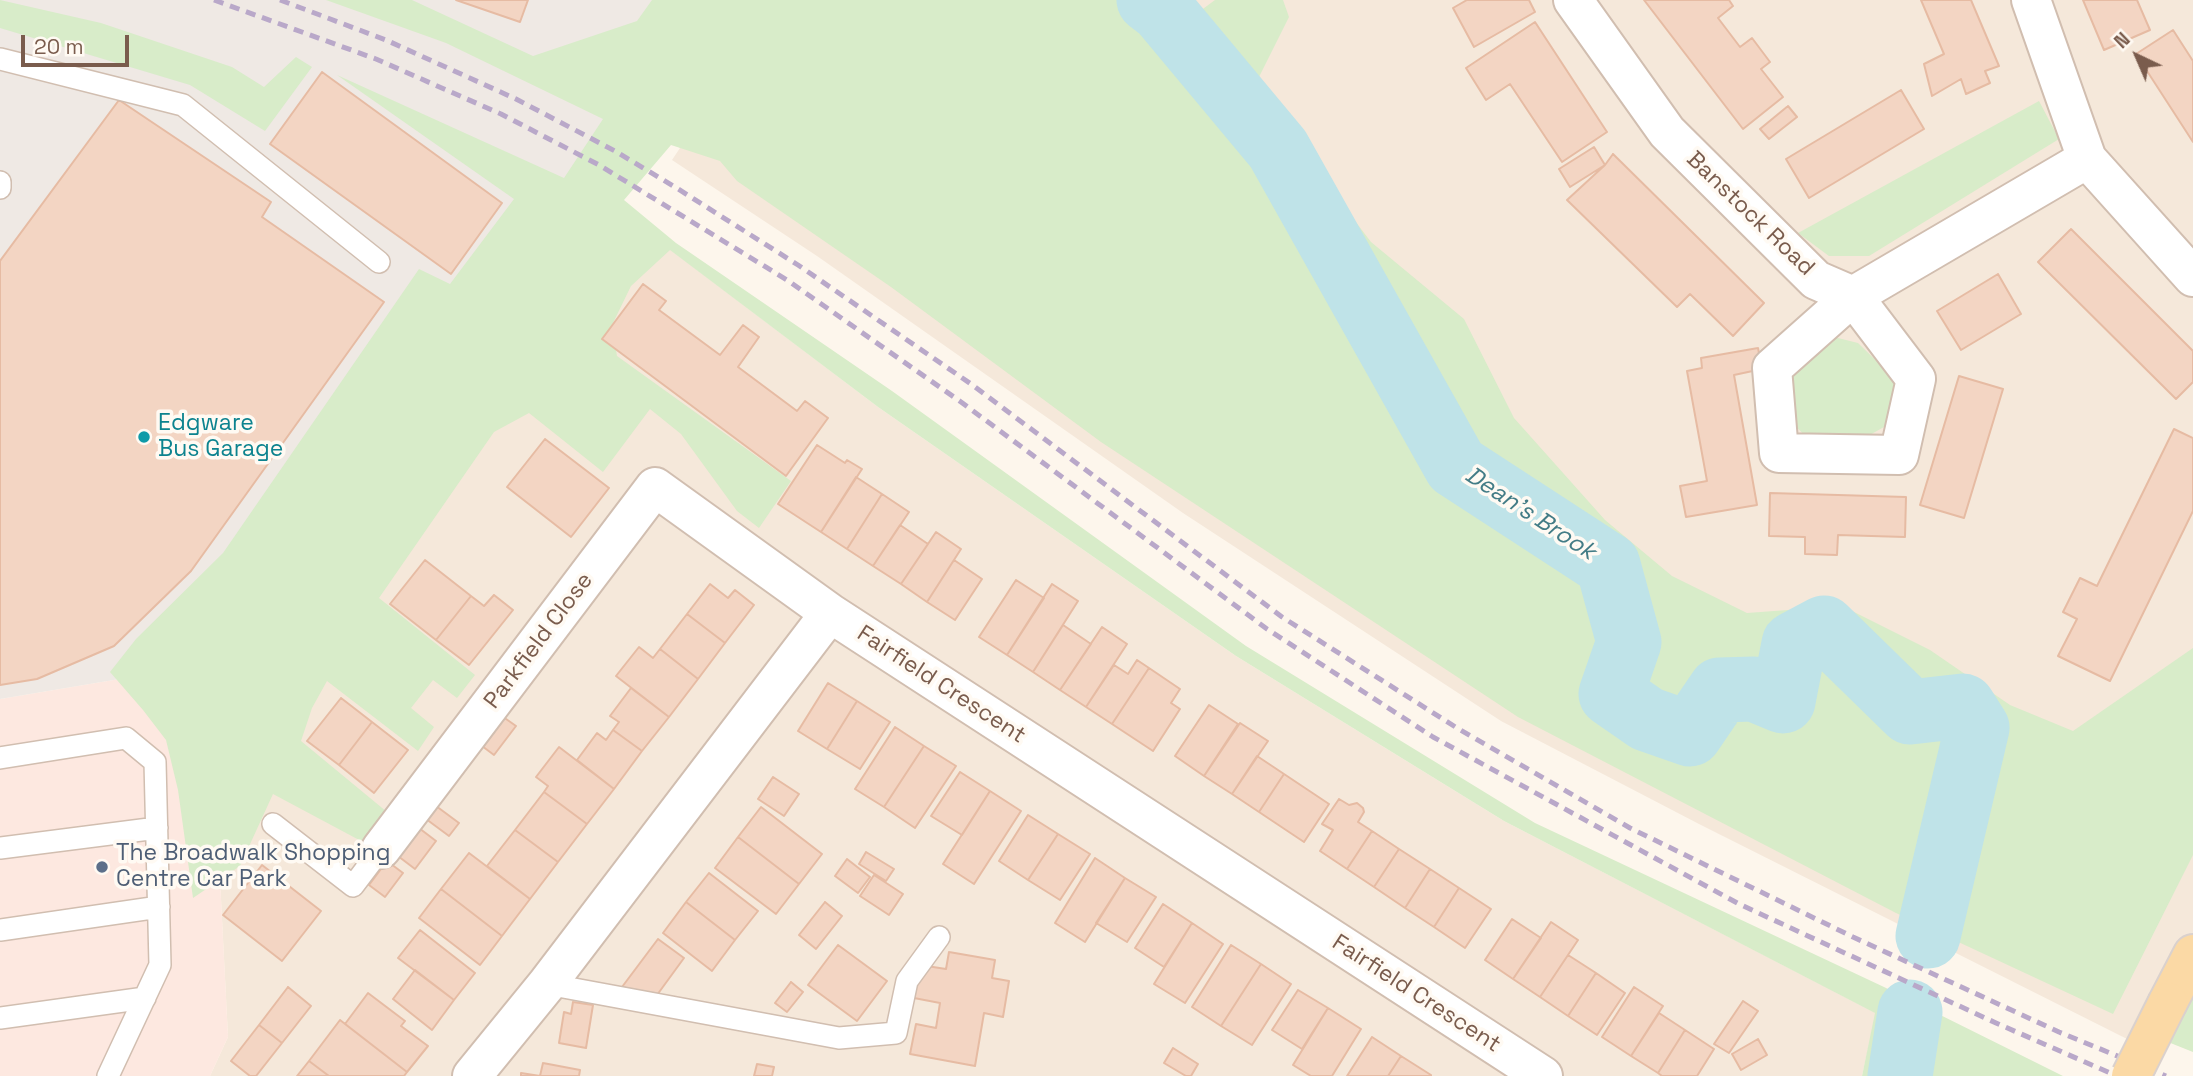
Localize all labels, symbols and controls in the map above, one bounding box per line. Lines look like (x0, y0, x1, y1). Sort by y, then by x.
scale bar (24, 21, 133, 65)
north arrow (2102, 21, 2172, 91)
text: N (2109, 27, 2135, 54)
text: 20 m (34, 33, 84, 60)
street label: Banstock Road (1680, 146, 1820, 282)
place label: Edgware Bus Garage (158, 410, 283, 464)
marker: Edgware Bus Garage (136, 429, 152, 445)
water label: Dean's Brook (1459, 461, 1601, 567)
street label: Parkfield Close (479, 567, 599, 715)
street label: Fairfield Crescent (852, 620, 1030, 750)
place label: The Broadwalk Shopping Centre Car Park (116, 840, 390, 894)
marker: The Broadwalk Shopping Centre Car Park (94, 859, 110, 875)
street label: Fairfield Crescent (1327, 929, 1505, 1059)

